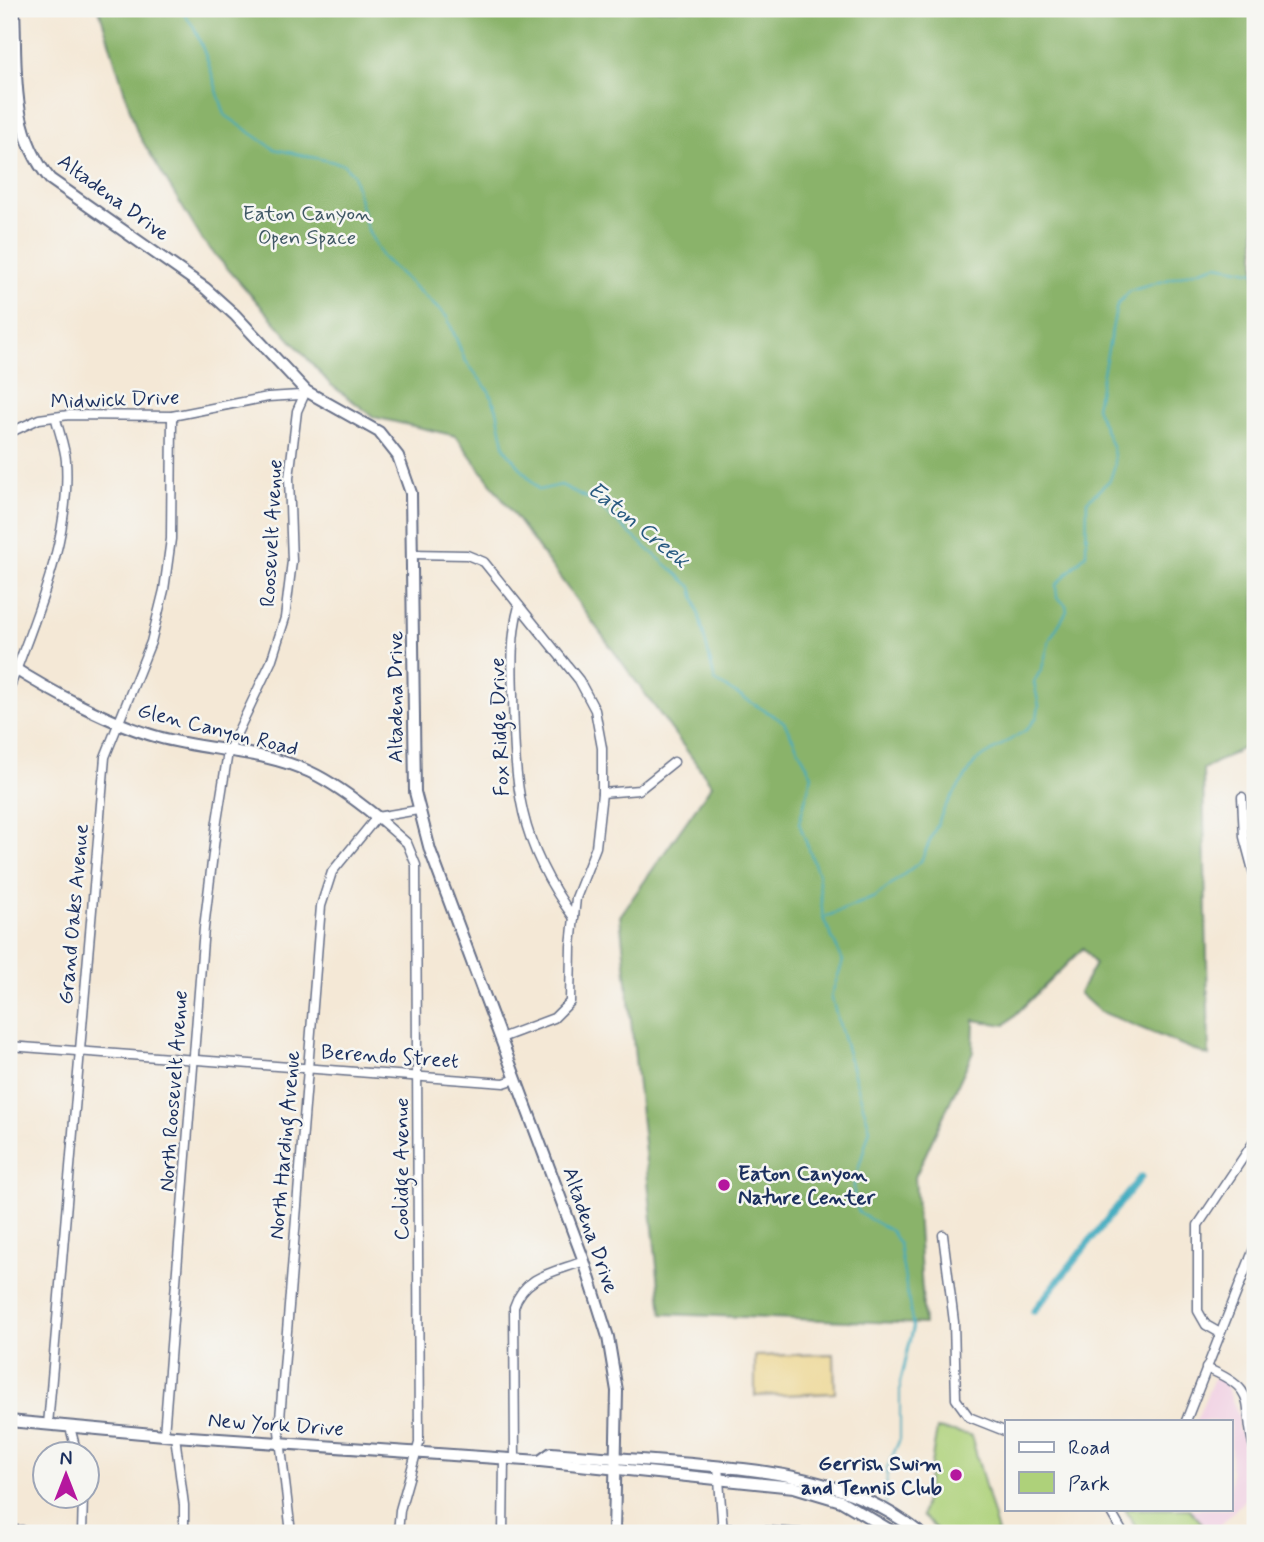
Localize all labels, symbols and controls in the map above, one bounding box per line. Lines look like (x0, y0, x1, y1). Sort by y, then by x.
street label: Altadena Drive (52, 148, 175, 248)
park label: Eaton Canyon Open Space (242, 200, 372, 252)
street label: Midwick Drive (50, 384, 180, 416)
street label: Roosevelt Avenue (254, 459, 290, 608)
water label: Eaton Creek (581, 475, 696, 576)
street label: Altadena Drive (382, 631, 410, 763)
street label: Fox Ridge Drive (484, 657, 518, 797)
street label: Glen Canyon Road (135, 697, 301, 763)
street label: Grand Oaks Avenue (52, 822, 96, 1006)
street label: North Roosevelt Avenue (153, 989, 195, 1193)
street label: Berendo Street (320, 1038, 460, 1076)
street label: North Harding Avenue (263, 1049, 309, 1241)
street label: Coolidge Avenue (388, 1098, 418, 1240)
place label: Eaton Canyon Nature Center (738, 1160, 876, 1212)
street label: Altadena Drive (555, 1163, 625, 1297)
marker: Eaton Canyon Nature Center (716, 1177, 732, 1193)
street label: New York Drive (207, 1406, 345, 1444)
legend (1005, 1420, 1232, 1510)
text: Road (1068, 1434, 1110, 1462)
north arrow (32, 1440, 102, 1510)
text: N (60, 1447, 72, 1472)
place label: Gerrish Swim and Tennis Club (801, 1450, 942, 1502)
marker: Gerrish Swim and Tennis Club (948, 1467, 964, 1483)
text: Park (1068, 1470, 1110, 1498)

